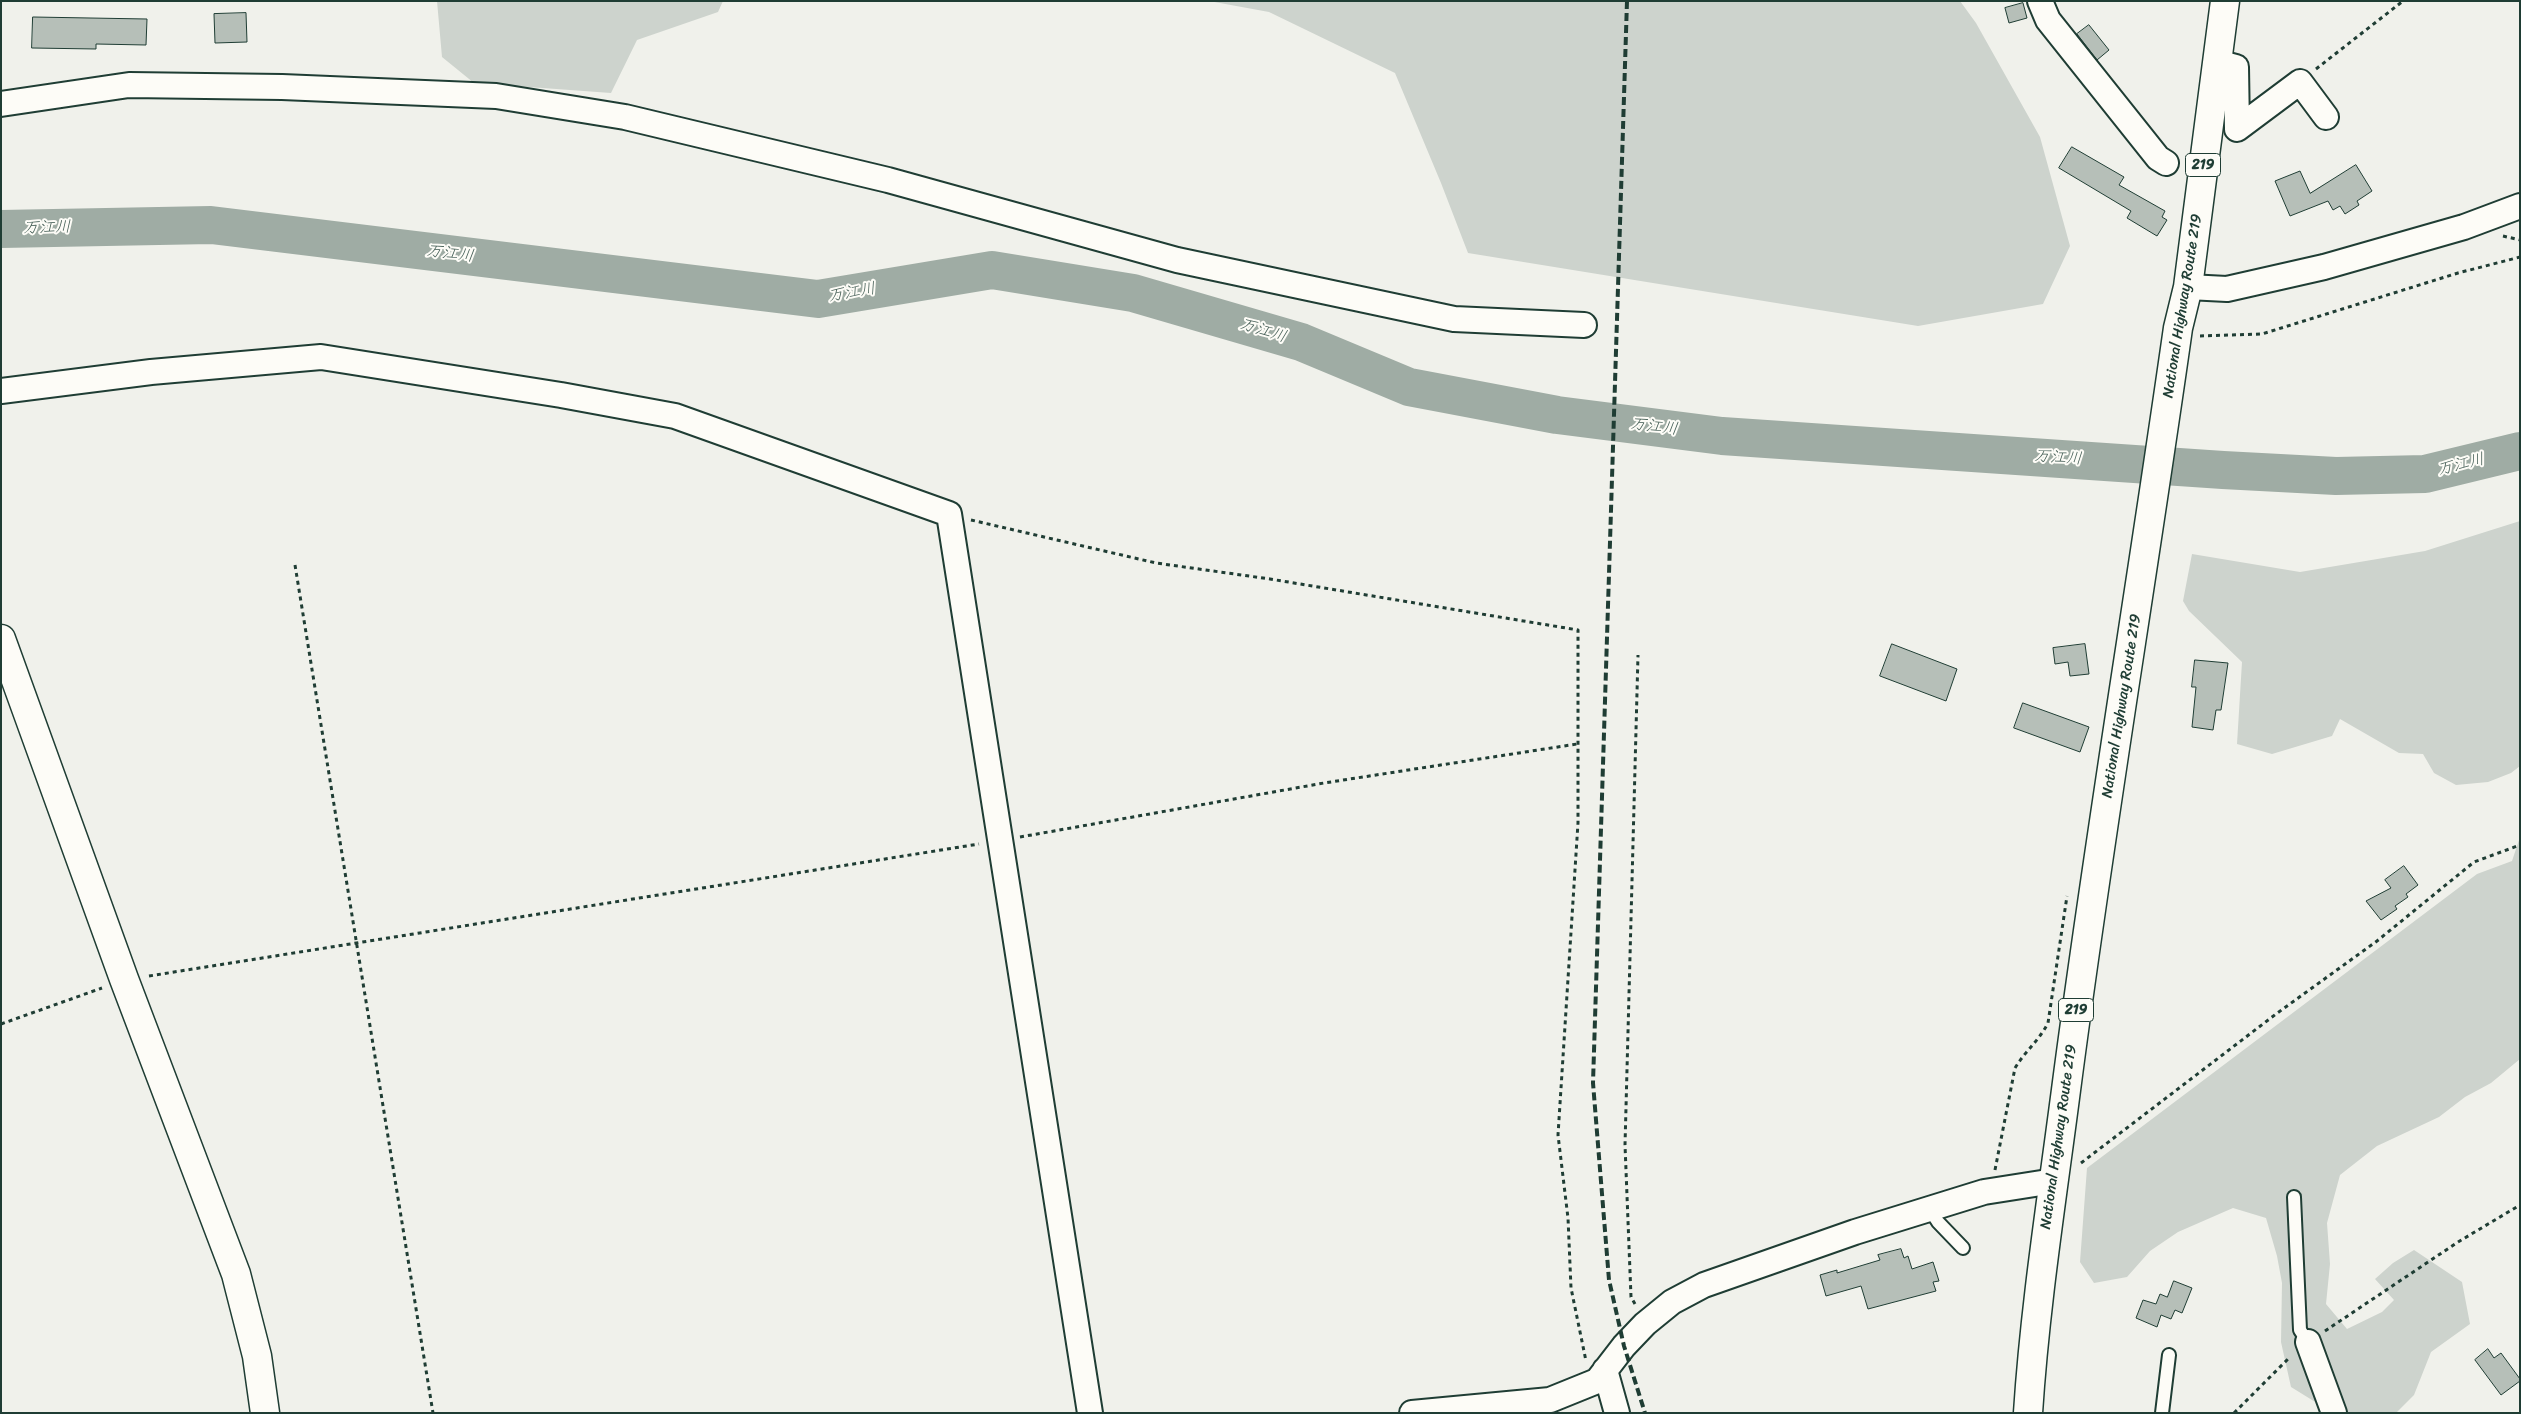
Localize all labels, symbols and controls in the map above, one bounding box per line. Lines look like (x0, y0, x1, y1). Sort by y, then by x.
road number: 219 (2186, 154, 2220, 176)
street label: National Highway Route 219 (2160, 213, 2206, 399)
water label: 万江川 (23, 218, 71, 238)
water label: 万江川 (425, 242, 475, 266)
water label: 万江川 (827, 279, 877, 307)
water label: 万江川 (1237, 315, 1289, 347)
water label: 万江川 (1629, 415, 1679, 439)
water label: 万江川 (2033, 447, 2083, 469)
water label: 万江川 (2435, 450, 2487, 480)
street label: National Highway Route 219 (2099, 613, 2145, 799)
road number: 219 (2058, 998, 2094, 1022)
street label: National Highway Route 219 (2037, 1043, 2081, 1231)

